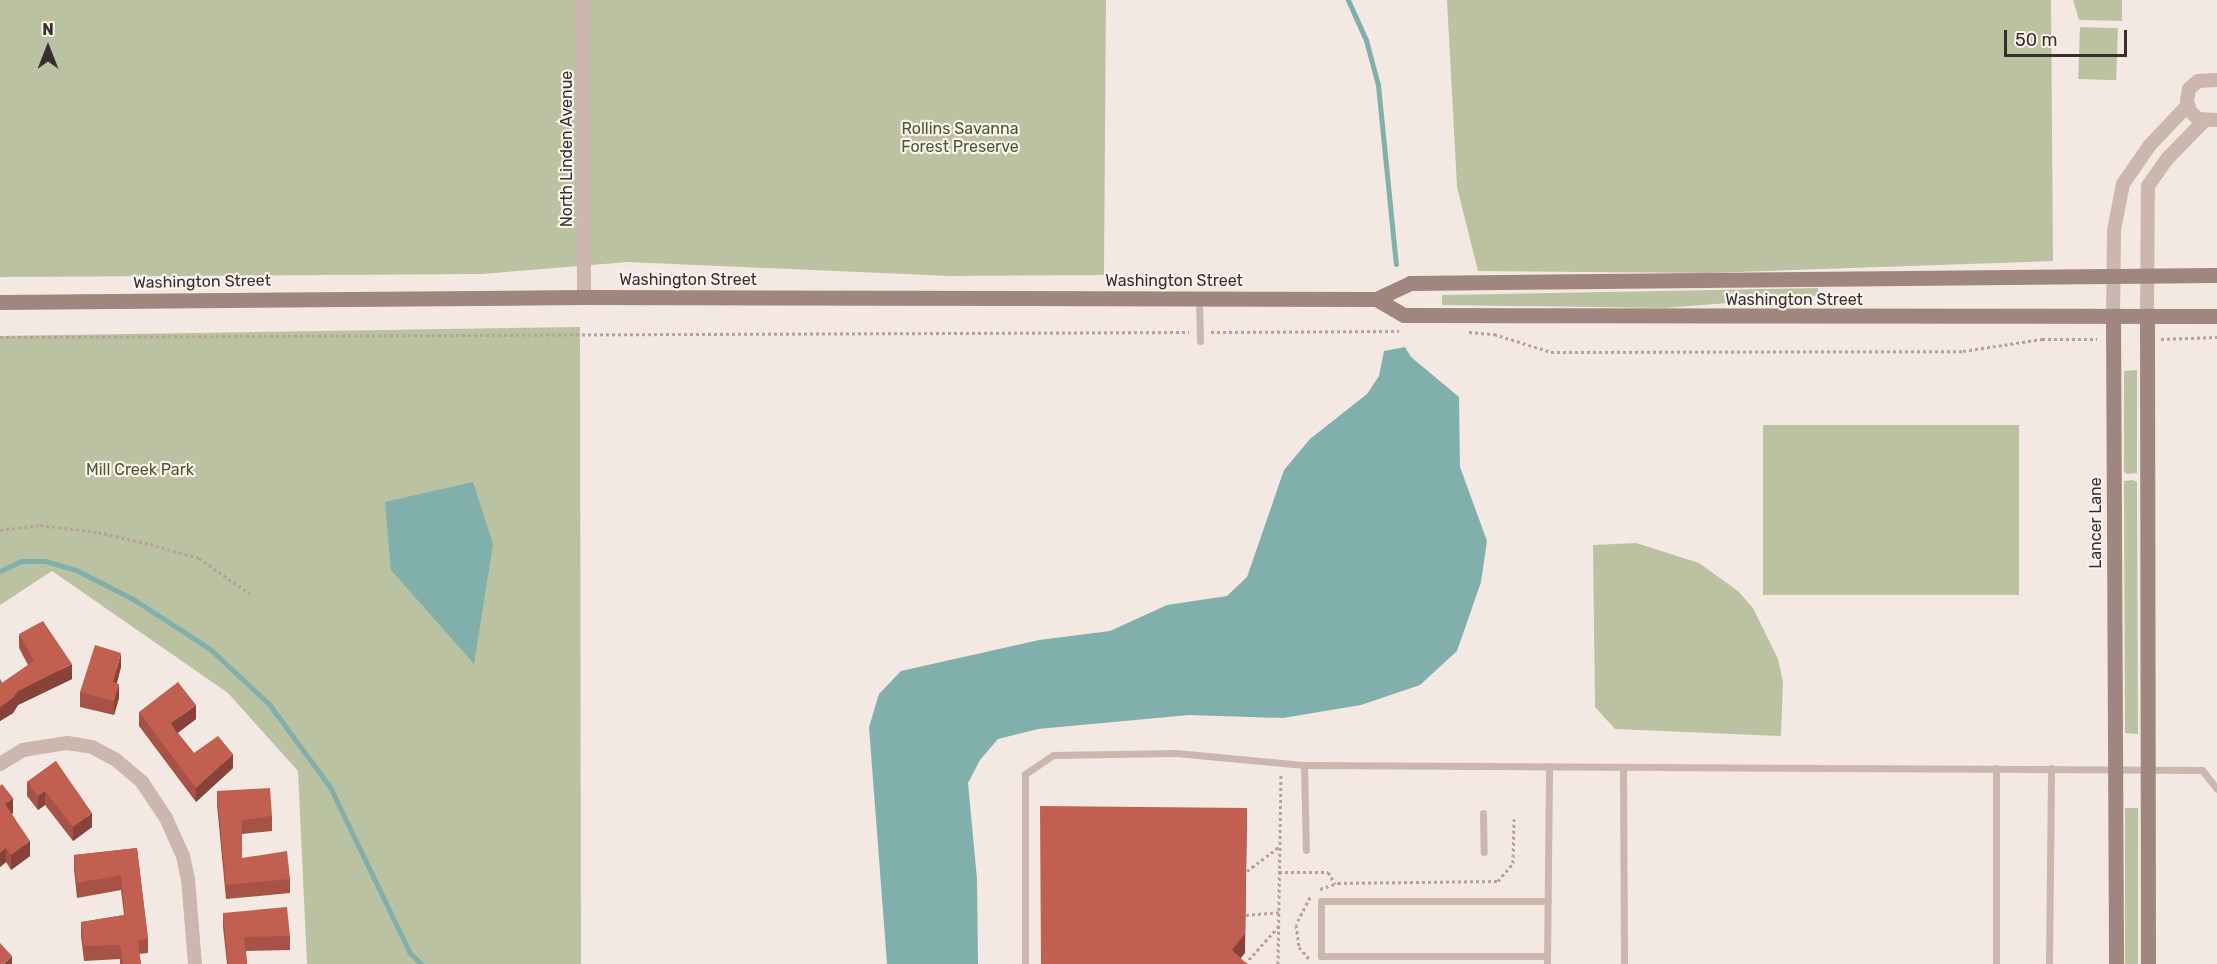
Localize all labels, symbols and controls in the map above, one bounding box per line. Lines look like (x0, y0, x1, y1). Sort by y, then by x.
north arrow (18, 18, 78, 78)
scale bar (2007, 18, 2130, 56)
text: N (42, 20, 54, 39)
text: 50 m (2015, 29, 2058, 51)
street label: North Linden Avenue (557, 70, 577, 228)
park label: Rollins Savanna Forest Preserve (901, 119, 1019, 157)
street label: Washington Street (619, 270, 757, 290)
street label: Washington Street (133, 271, 271, 293)
street label: Washington Street (1105, 271, 1243, 291)
street label: Washington Street (1725, 290, 1863, 310)
park label: Mill Creek Park (86, 460, 194, 480)
street label: Lancer Lane (2086, 477, 2106, 569)

